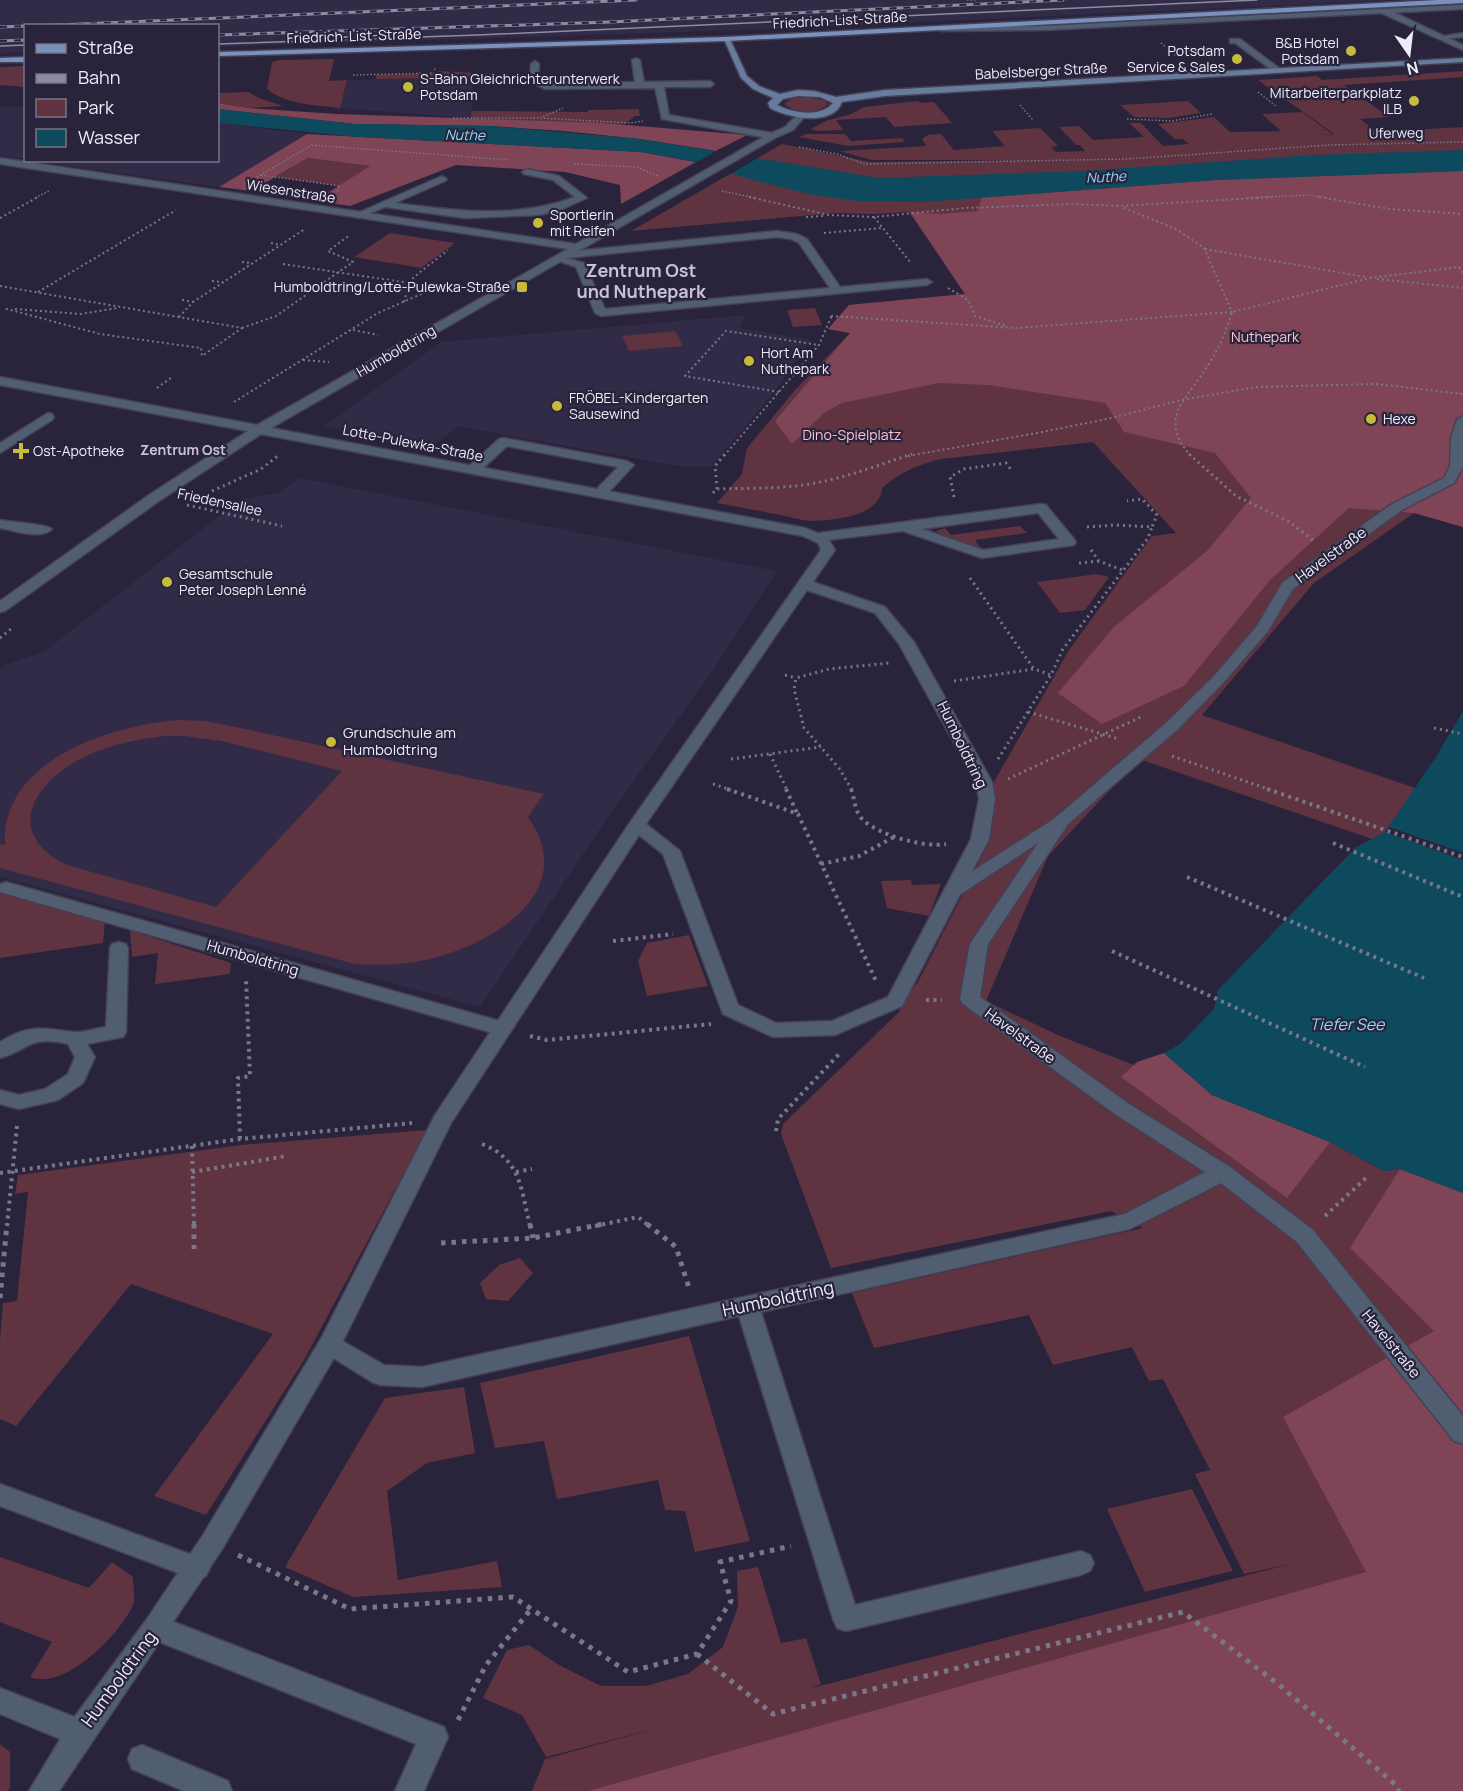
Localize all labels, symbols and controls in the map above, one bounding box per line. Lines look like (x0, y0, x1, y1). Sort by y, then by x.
street label: Friedrich-List-Straße (772, 6, 908, 33)
legend (24, 24, 219, 162)
street label: Friedrich-List-Straße (286, 24, 422, 47)
north arrow (1379, 24, 1439, 84)
place label: B&B Hotel Potsdam (1275, 33, 1339, 68)
text: Straße (78, 35, 134, 59)
place label: Potsdam Service & Sales (1127, 41, 1225, 76)
marker: B&B Hotel Potsdam (1344, 44, 1358, 58)
marker: Potsdam Service & Sales (1230, 52, 1244, 66)
text: N (1404, 56, 1421, 81)
street label: Babelsberger Straße (974, 58, 1108, 83)
text: Bahn (78, 65, 120, 89)
place label: S-Bahn Gleichrichterunterwerk Potsdam (420, 69, 621, 104)
marker: S-Bahn Gleichrichterunterwerk Potsdam (401, 80, 415, 94)
place label: Mitarbeiterparkplatz ILB (1270, 83, 1402, 118)
marker: Mitarbeiterparkplatz ILB (1407, 94, 1421, 108)
text: Park (78, 95, 115, 119)
street label: Uferweg (1368, 123, 1423, 142)
text: Wasser (78, 125, 140, 149)
water label: Nuthe (445, 125, 486, 144)
water label: Nuthe (1085, 166, 1127, 187)
street label: Wiesenstraße (245, 174, 337, 207)
place label: Sportlerin mit Reifen (550, 205, 615, 240)
marker: Sportlerin mit Reifen (531, 216, 545, 230)
district label: Zentrum Ost und Nuthepark (576, 258, 707, 303)
place label: Humboldtring/Lotte-Pulewka-Straße (274, 277, 510, 296)
marker: Humboldtring/Lotte-Pulewka-Straße (515, 280, 529, 294)
street label: Humboldtring (353, 320, 439, 381)
park label: Nuthepark (1231, 327, 1300, 346)
place label: Hort Am Nuthepark (761, 343, 830, 378)
marker: Hort Am Nuthepark (742, 354, 756, 368)
place label: FRÖBEL-Kindergarten Sausewind (569, 388, 708, 423)
marker: FRÖBEL-Kindergarten Sausewind (550, 399, 564, 413)
place label: Hexe (1383, 409, 1416, 428)
marker: Hexe (1364, 412, 1378, 426)
street label: Lotte-Pulewka-Straße (341, 420, 485, 465)
park label: Dino-Spielplatz (802, 425, 902, 444)
district label: Zentrum Ost (140, 440, 226, 459)
place label: Ost-Apotheke (33, 441, 124, 460)
marker: Ost-Apotheke (14, 444, 28, 458)
street label: Friedensallee (176, 483, 264, 520)
street label: Havelstraße (1291, 522, 1371, 587)
place label: Gesamtschule Peter Joseph Lenné (179, 564, 306, 599)
marker: Gesamtschule Peter Joseph Lenné (160, 575, 174, 589)
street label: Humboldtring (932, 698, 993, 792)
place label: Grundschule am Humboldtring (343, 722, 456, 760)
marker: Grundschule am Humboldtring (324, 735, 338, 749)
street label: Humboldtring (205, 934, 302, 981)
street label: Havelstraße (981, 1003, 1060, 1069)
water label: Tiefer See (1310, 1013, 1386, 1035)
street label: Humboldtring (720, 1274, 836, 1322)
street label: Havelstraße (1357, 1305, 1426, 1383)
street label: Humboldtring (75, 1625, 161, 1731)

